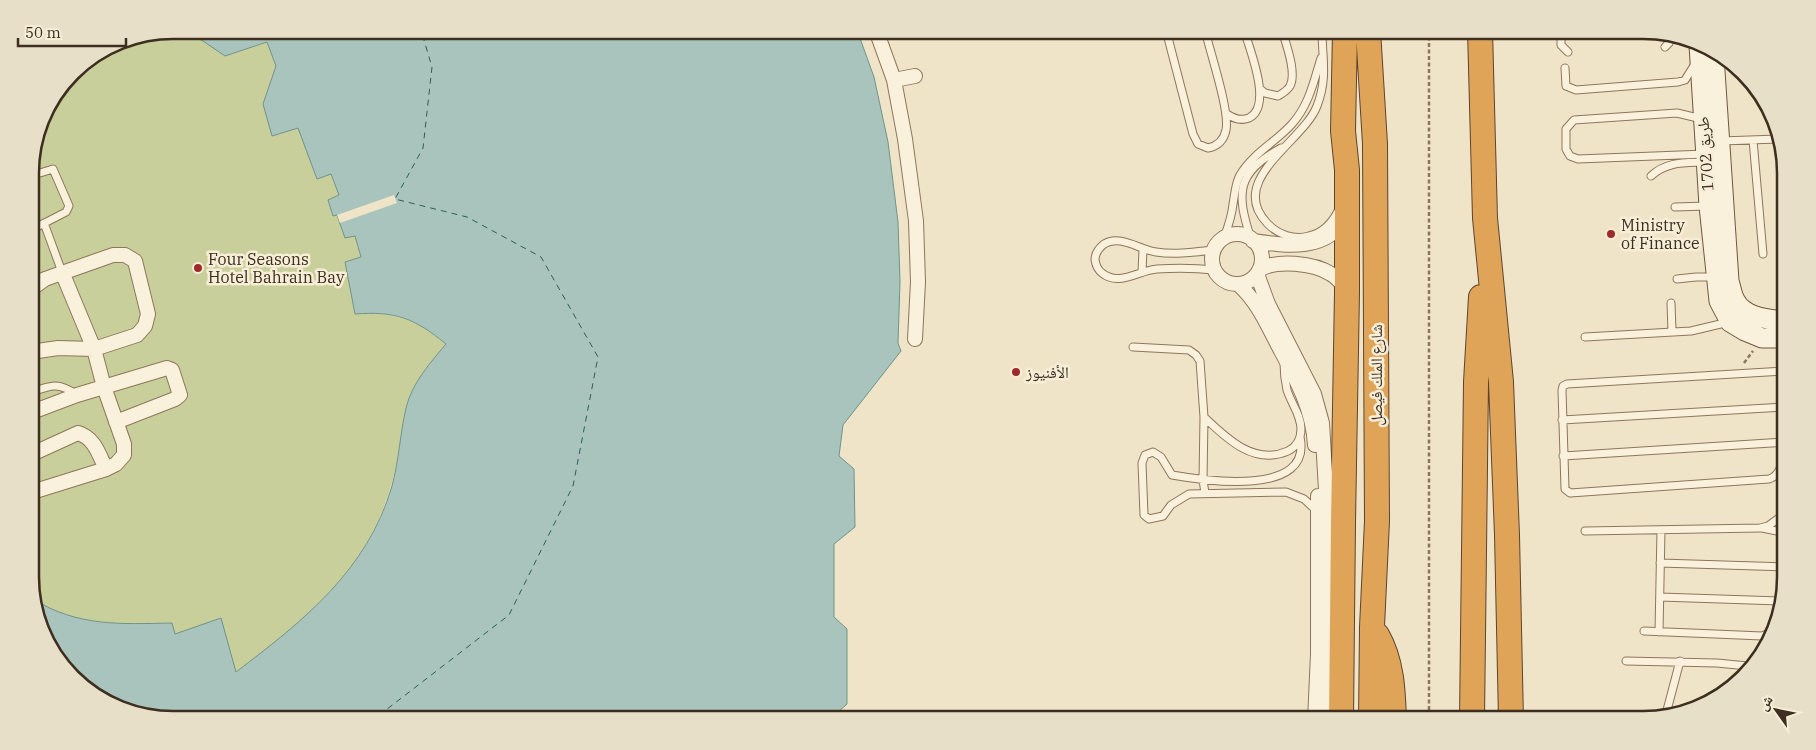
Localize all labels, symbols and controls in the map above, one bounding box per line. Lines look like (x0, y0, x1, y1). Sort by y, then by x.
scale bar (18, 15, 125, 47)
text: 50 m (25, 23, 61, 42)
street label: طريق 1702 (1692, 116, 1719, 192)
place label: Ministry of Finance (1621, 215, 1700, 253)
marker: Ministry of Finance (1605, 228, 1617, 240)
place label: Four Seasons Hotel Bahrain Bay (208, 249, 345, 287)
marker: Four Seasons Hotel Bahrain Bay (192, 262, 204, 274)
street label: شارع الملك فيصل (1366, 324, 1387, 426)
place label: الأفنيوز (1025, 362, 1069, 382)
marker: الأفنيوز (1010, 366, 1022, 378)
north arrow (1751, 685, 1801, 735)
text: ش (1754, 692, 1777, 714)

